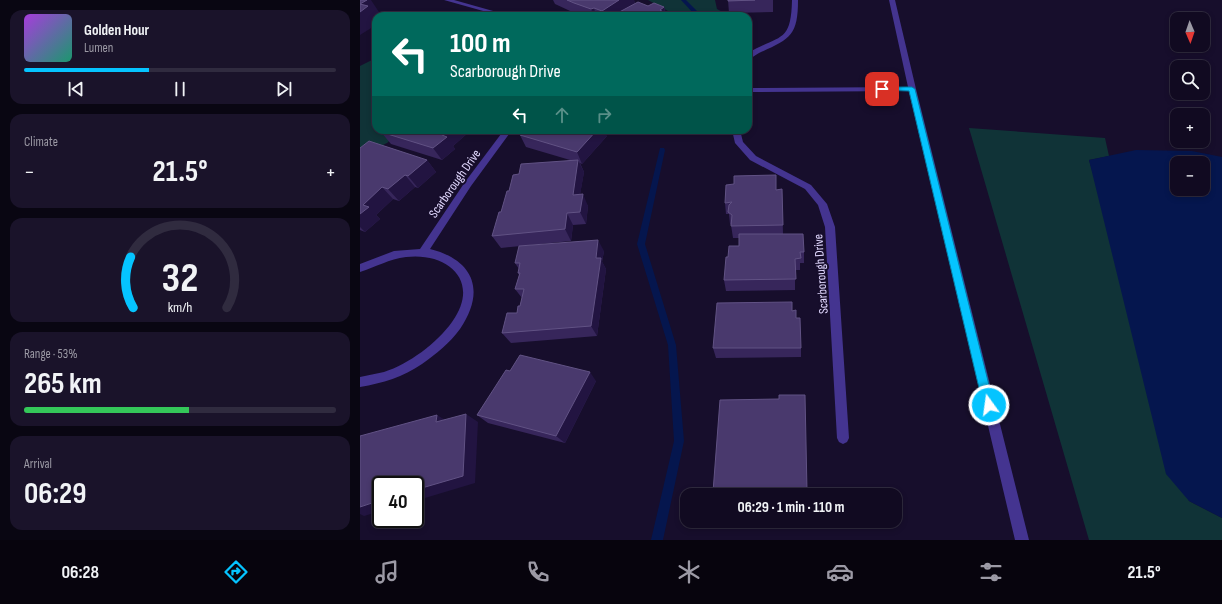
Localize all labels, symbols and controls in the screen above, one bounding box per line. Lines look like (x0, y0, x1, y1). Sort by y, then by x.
north arrow (1170, 12, 1210, 52)
map controls (1170, 12, 1210, 196)
text: Golden Hour (84, 21, 149, 40)
text: 100 m (450, 27, 511, 60)
icon: left (384, 28, 436, 80)
text: Lumen (84, 40, 113, 56)
button: search (1170, 60, 1210, 100)
text: Scarborough Drive (450, 61, 561, 82)
pin (865, 72, 899, 106)
icon: previous (65, 78, 87, 100)
icon: pause (169, 78, 191, 100)
icon: next (273, 78, 295, 100)
icon: arrive (871, 78, 893, 100)
icon: left (509, 104, 531, 126)
icon: ahead (551, 104, 573, 126)
icon: right (593, 104, 615, 126)
button: + (1170, 108, 1210, 148)
text: Climate (24, 134, 58, 150)
street label: Scarborough Drive (425, 146, 484, 221)
text: 21.5° (152, 154, 208, 190)
button: − (1170, 156, 1210, 196)
text: − (24, 159, 35, 186)
text: + (325, 159, 336, 186)
street label: Scarborough Drive (810, 233, 832, 314)
text: 32 (162, 254, 198, 303)
text: km/h (168, 299, 192, 316)
text: Range · 53% (24, 346, 78, 362)
text: 265 km (24, 366, 102, 402)
position arrow (968, 384, 1010, 426)
text: Arrival (24, 456, 52, 472)
text: 06:29 (24, 476, 86, 512)
speed limit sign: 40 (372, 476, 424, 528)
text: 06:29 · 1 min · 110 m (738, 498, 844, 517)
icon: directions (222, 558, 250, 586)
icon: music (373, 558, 401, 586)
icon: phone (524, 558, 552, 586)
icon: climate (675, 558, 703, 586)
icon: car (826, 558, 854, 586)
icon: filters (977, 558, 1005, 586)
text: 06:28 (61, 562, 99, 583)
text: 21.5° (1127, 562, 1161, 583)

